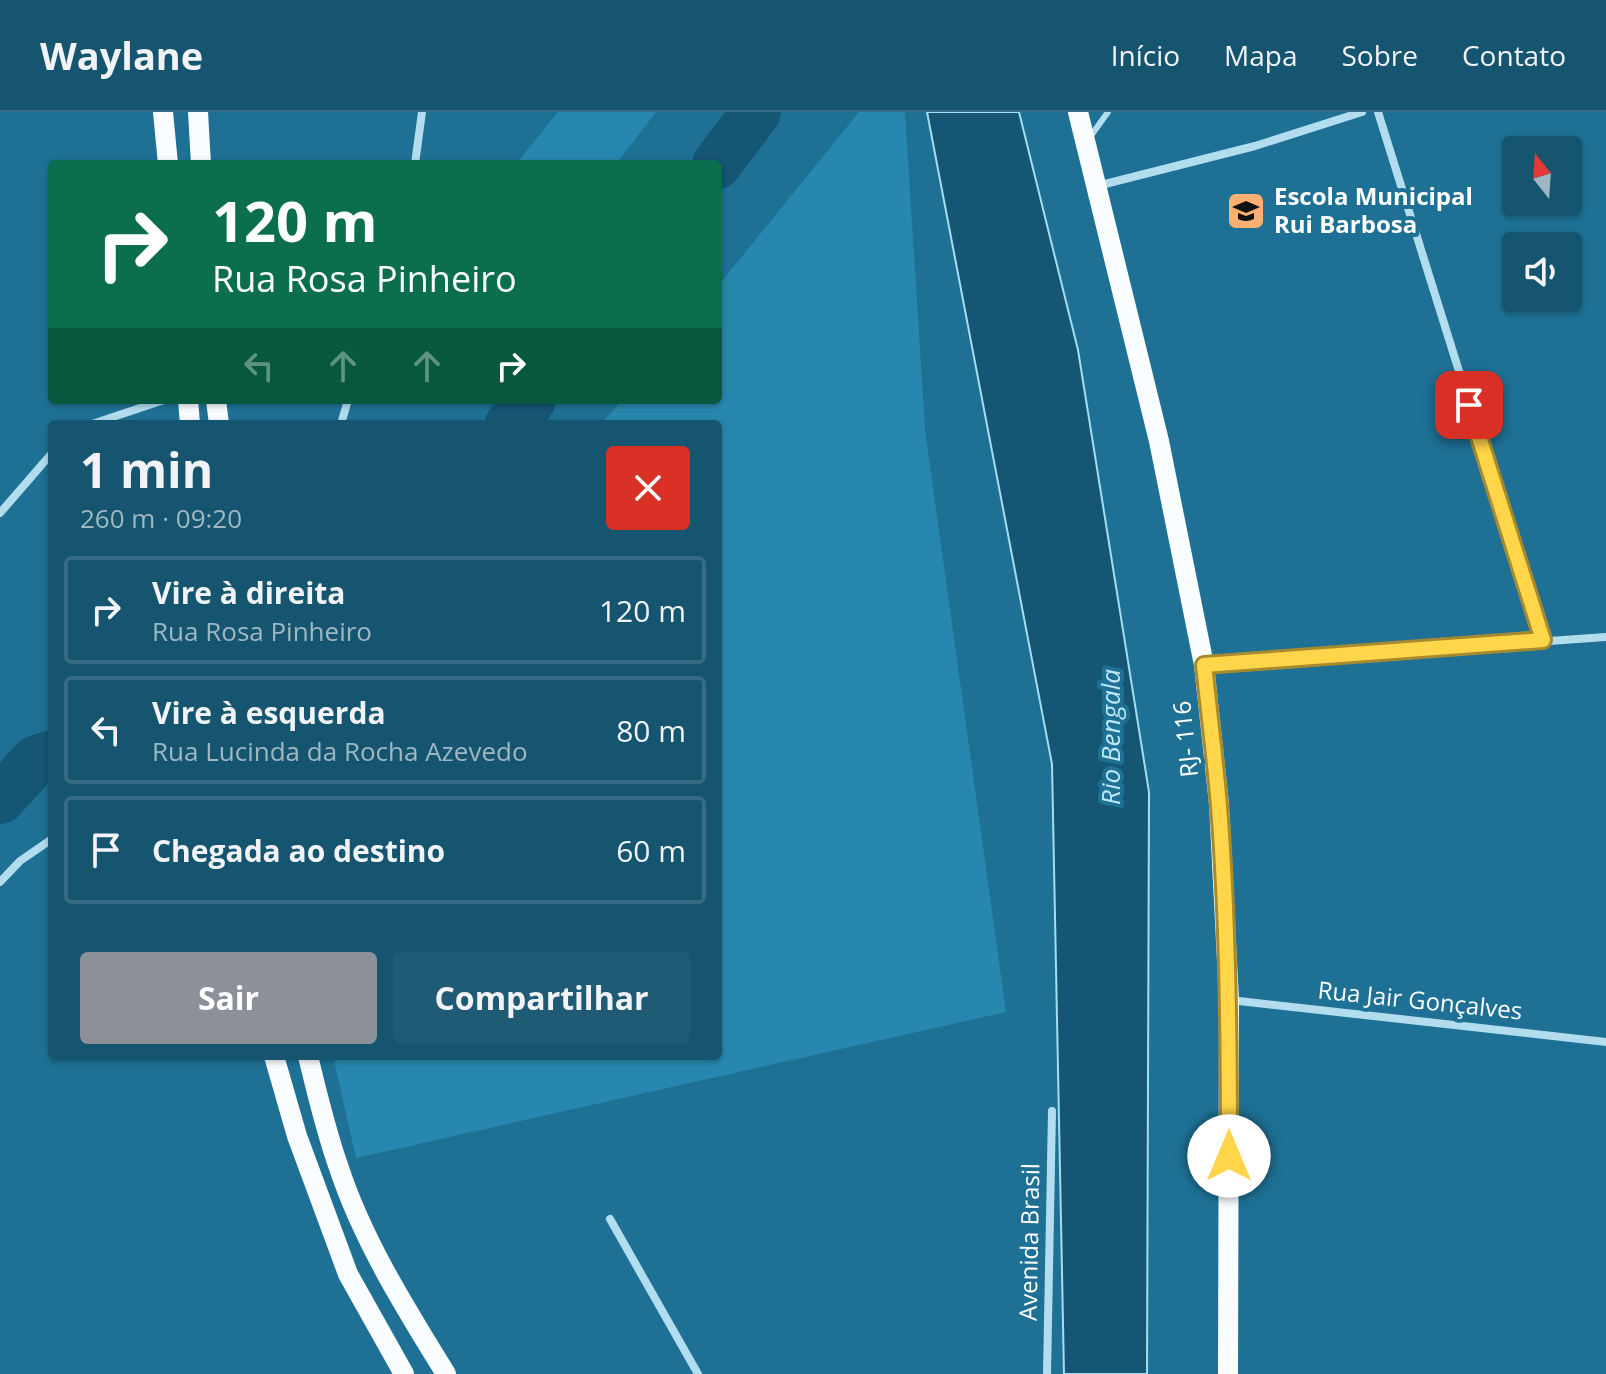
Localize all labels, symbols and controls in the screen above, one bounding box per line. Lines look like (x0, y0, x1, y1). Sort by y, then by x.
text: Waylane (40, 29, 203, 81)
text: Início (1111, 36, 1180, 74)
text: Mapa (1224, 36, 1297, 74)
text: Sobre (1341, 36, 1418, 74)
text: Contato (1462, 36, 1566, 74)
north arrow (1502, 136, 1582, 216)
map controls (1502, 136, 1582, 312)
place label: Escola Municipal Rui Barbosa (1274, 179, 1473, 240)
text: 120 m (212, 182, 378, 258)
school or university icon: Escola Municipal Rui Barbosa (1225, 190, 1267, 232)
icon: right (80, 192, 184, 296)
button: sound (1502, 232, 1582, 312)
text: Rua Rosa Pinheiro (212, 254, 517, 303)
icon: left (237, 344, 281, 388)
icon: ahead (321, 344, 365, 388)
icon: ahead (405, 344, 449, 388)
icon: right (489, 344, 533, 388)
pin (1435, 371, 1503, 439)
icon: arrive (1447, 383, 1491, 427)
text: 1 min (80, 437, 213, 502)
button: close (606, 446, 690, 530)
text: 260 m · 09:20 (80, 500, 242, 536)
text: Vire à direita (152, 572, 346, 613)
icon: right (84, 588, 128, 632)
text: 120 m (599, 590, 686, 631)
text: Rua Rosa Pinheiro (152, 613, 372, 649)
water label: Rio Bengala (1092, 669, 1128, 805)
text: Vire à esquerda (152, 692, 386, 733)
street label: RJ- 116 (1164, 699, 1205, 779)
icon: left (84, 708, 128, 752)
text: 80 m (616, 710, 686, 751)
text: Rua Lucinda da Rocha Azevedo (152, 733, 528, 769)
icon: arrive (84, 828, 128, 872)
text: Chegada ao destino (152, 830, 445, 871)
text: 60 m (616, 830, 686, 871)
button: Sair (80, 952, 377, 1044)
button: Compartilhar (393, 952, 690, 1044)
street label: Rua Jair Gonçalves (1316, 972, 1524, 1027)
position arrow (1187, 1114, 1271, 1198)
street label: Avenida Brasil (1011, 1163, 1046, 1321)

